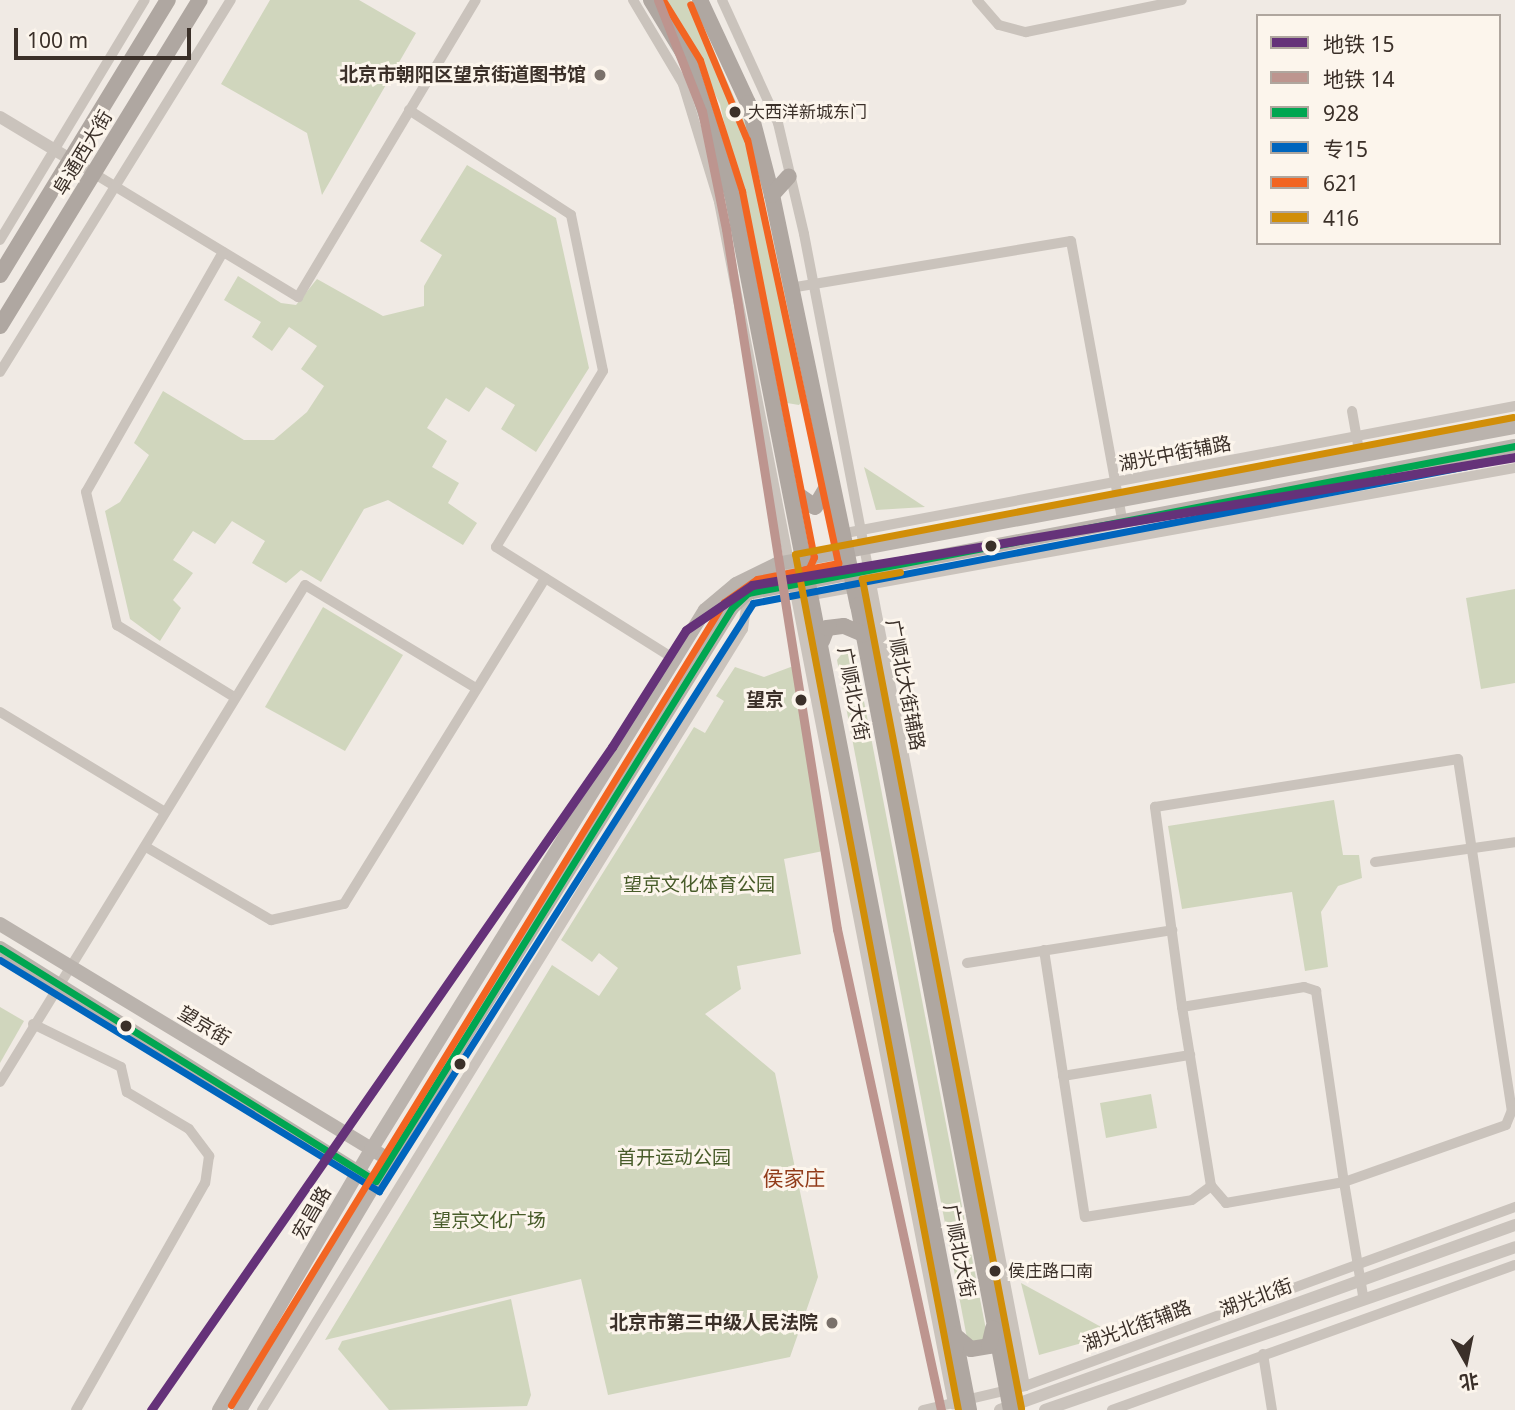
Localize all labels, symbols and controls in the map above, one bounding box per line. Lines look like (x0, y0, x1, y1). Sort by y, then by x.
scale bar (18, 14, 194, 58)
legend (1256, 14, 1501, 245)
text: 100 m (27, 26, 88, 54)
text: 地铁 15 (1323, 30, 1394, 58)
place label: 北京市朝阳区望京街道图书馆 (339, 64, 586, 86)
text: 地铁 14 (1323, 65, 1394, 93)
marker: 北京市朝阳区望京街道图书馆 (592, 67, 608, 83)
text: 928 (1323, 99, 1359, 127)
place label: 大西洋新城东门 (748, 102, 867, 122)
marker: 大西洋新城东门 (728, 105, 742, 119)
street label: 阜通西大街 (49, 106, 117, 200)
text: 专15 (1323, 135, 1368, 163)
text: 621 (1323, 169, 1359, 197)
text: 416 (1323, 204, 1359, 232)
street label: 湖光中街辅路 (1117, 432, 1233, 476)
unlabelled marker (984, 539, 998, 553)
street label: 广顺北大街辅路 (881, 618, 929, 752)
street label: 广顺北大街 (833, 645, 873, 743)
place label: 望京 (746, 689, 784, 711)
marker: 望京 (790, 689, 812, 711)
park label: 望京文化体育公园 (623, 874, 775, 896)
street label: 望京街 (174, 1002, 234, 1050)
unlabelled marker (119, 1019, 133, 1033)
unlabelled marker (453, 1057, 467, 1071)
park label: 首开运动公园 (617, 1147, 731, 1169)
district label: 侯家庄 (763, 1165, 825, 1191)
street label: 宏昌路 (288, 1183, 336, 1243)
street label: 广顺北大街 (939, 1202, 979, 1300)
park label: 望京文化广场 (432, 1210, 546, 1232)
place label: 侯庄路口南 (1008, 1261, 1093, 1281)
marker: 侯庄路口南 (988, 1264, 1002, 1278)
street label: 湖光北街 (1216, 1274, 1296, 1322)
street label: 湖光北街辅路 (1080, 1296, 1194, 1356)
place label: 北京市第三中级人民法院 (609, 1312, 818, 1334)
marker: 北京市第三中级人民法院 (824, 1315, 840, 1331)
north arrow (1431, 1326, 1501, 1396)
text: 北 (1458, 1367, 1481, 1396)

